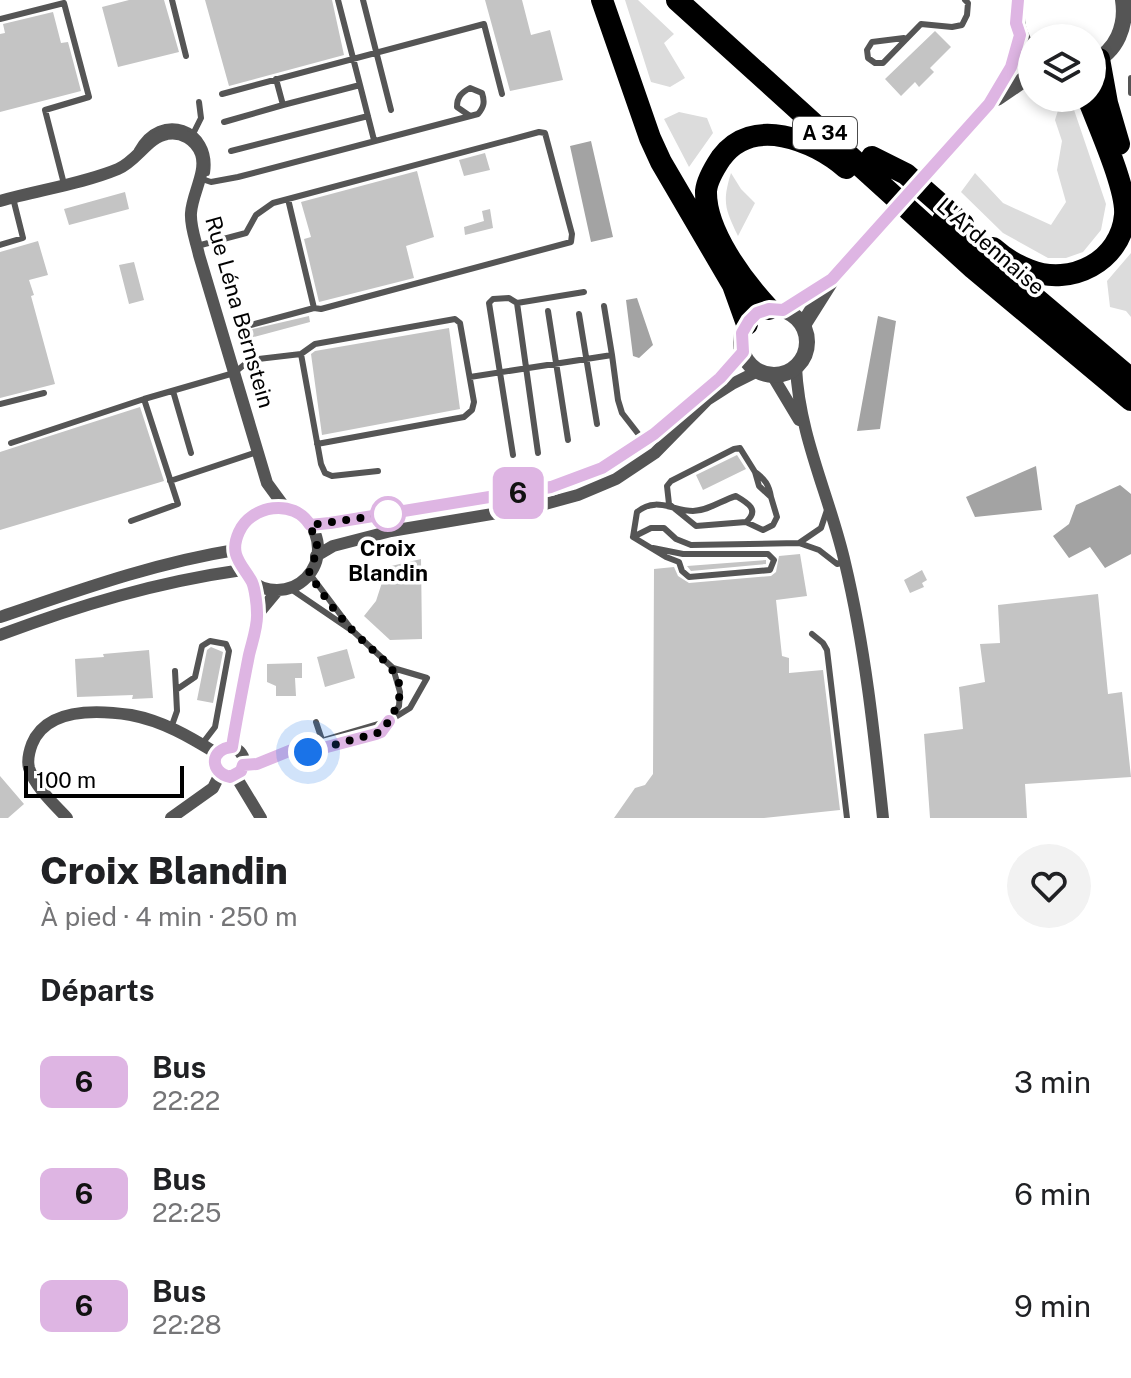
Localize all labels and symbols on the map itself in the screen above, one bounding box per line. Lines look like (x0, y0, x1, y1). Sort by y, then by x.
road number: A 34 (793, 117, 857, 149)
street label: L'Ardennaise (932, 192, 1050, 300)
street label: Rue Léna Bernstein (200, 213, 280, 411)
line badge: 6 (492, 467, 544, 519)
marker: Croix Blandin (371, 497, 405, 531)
place label: Croix Blandin (348, 535, 428, 586)
your location (288, 732, 328, 772)
scale bar (24, 762, 184, 798)

